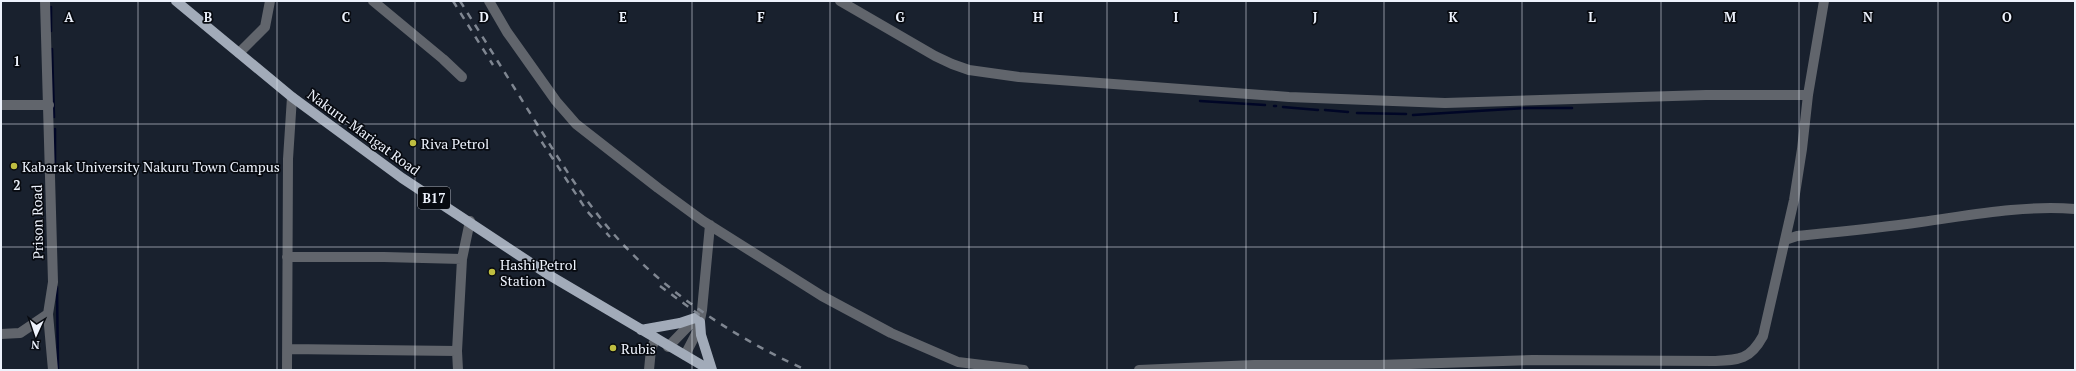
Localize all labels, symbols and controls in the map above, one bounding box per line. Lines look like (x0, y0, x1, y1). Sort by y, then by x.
text: A (64, 8, 74, 26)
text: B (204, 8, 212, 26)
text: C (342, 8, 350, 26)
text: D (479, 8, 489, 26)
text: E (619, 8, 627, 26)
text: F (757, 8, 765, 26)
text: G (895, 8, 905, 26)
text: H (1033, 8, 1043, 26)
text: I (1174, 8, 1179, 26)
text: J (1313, 8, 1318, 26)
text: K (1448, 8, 1458, 26)
text: L (1588, 8, 1596, 26)
text: M (1724, 8, 1736, 26)
text: N (1863, 8, 1873, 26)
text: O (2002, 8, 2012, 26)
text: 1 (13, 52, 21, 70)
street label: Nakuru-Marigat Road (304, 85, 424, 179)
place label: Riva Petrol (421, 134, 489, 153)
marker: Riva Petrol (408, 138, 418, 148)
place label: Kabarak University Nakuru Town Campus (22, 157, 280, 176)
marker: Kabarak University Nakuru Town Campus (9, 161, 19, 171)
text: 2 (13, 176, 21, 194)
street label: Prison Road (27, 184, 47, 260)
road number: B17 (418, 187, 450, 209)
place label: Hashi Petrol Station (500, 255, 577, 290)
marker: Hashi Petrol Station (487, 267, 497, 277)
north arrow (16, 315, 56, 355)
text: N (30, 338, 40, 352)
place label: Rubis (621, 339, 656, 358)
marker: Rubis (608, 343, 618, 353)

